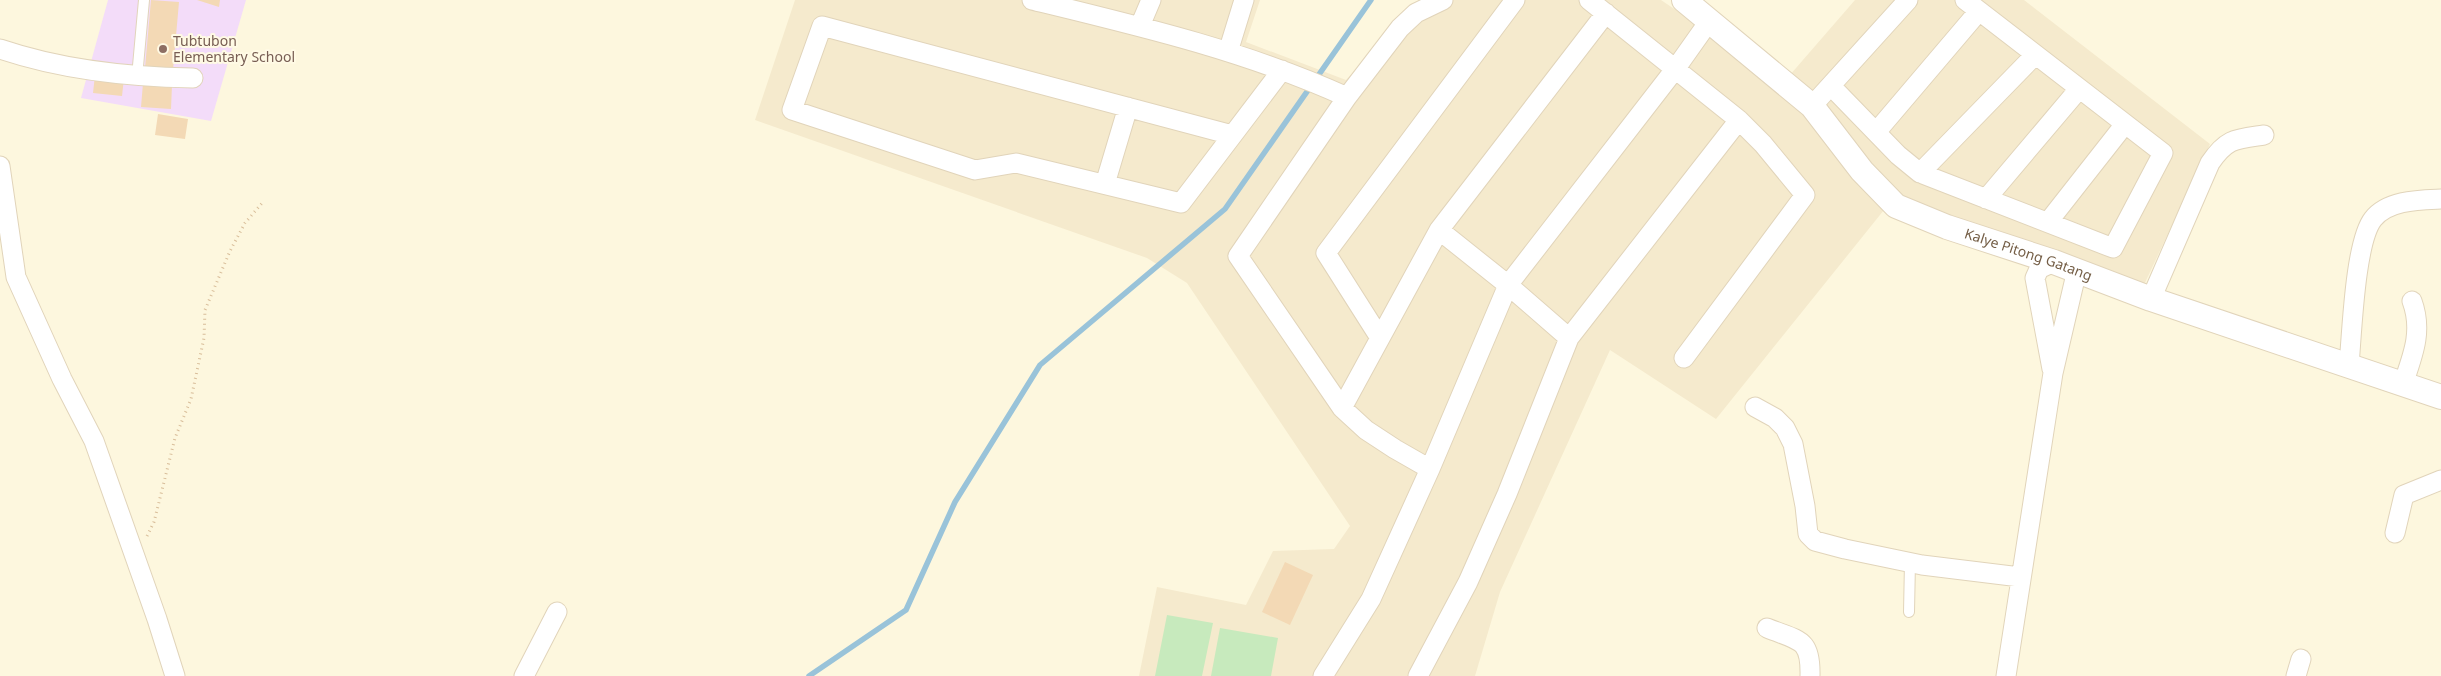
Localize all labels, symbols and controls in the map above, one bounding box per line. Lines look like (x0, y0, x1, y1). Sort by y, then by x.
place label: Tubtubon Elementary School (173, 31, 295, 66)
marker: Tubtubon Elementary School (157, 43, 169, 55)
street label: Kalye Pitong Gatang (1962, 223, 2095, 285)

